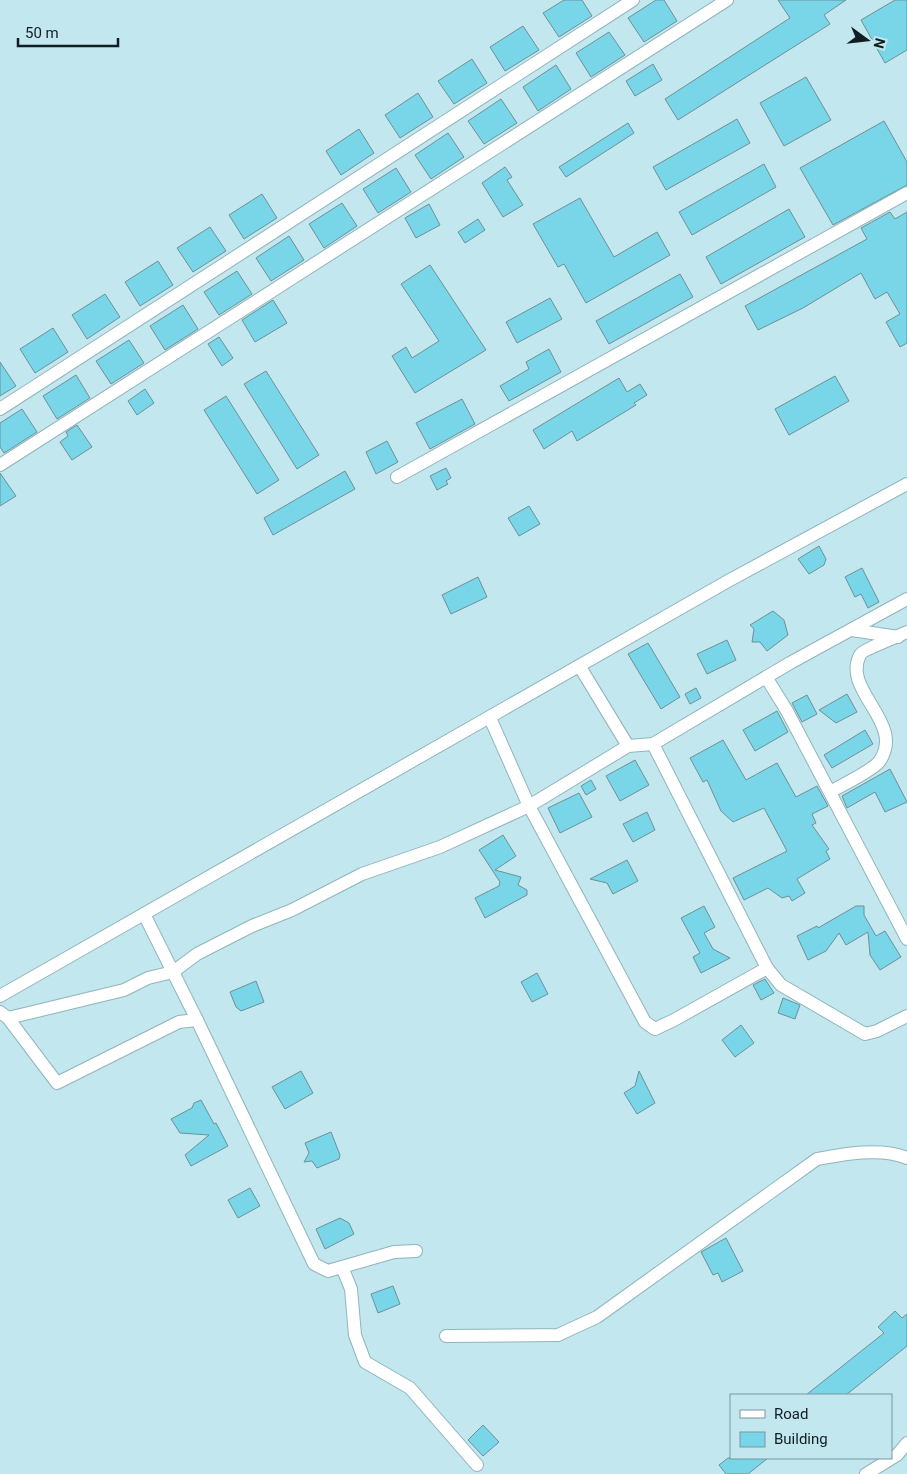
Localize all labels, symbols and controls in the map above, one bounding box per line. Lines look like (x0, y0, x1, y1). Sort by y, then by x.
scale bar (18, 15, 118, 47)
north arrow (842, 15, 892, 65)
text: 50 m (25, 24, 59, 42)
text: N (871, 37, 889, 50)
legend (730, 1394, 892, 1459)
text: Road (774, 1405, 808, 1423)
text: Building (774, 1430, 828, 1448)

